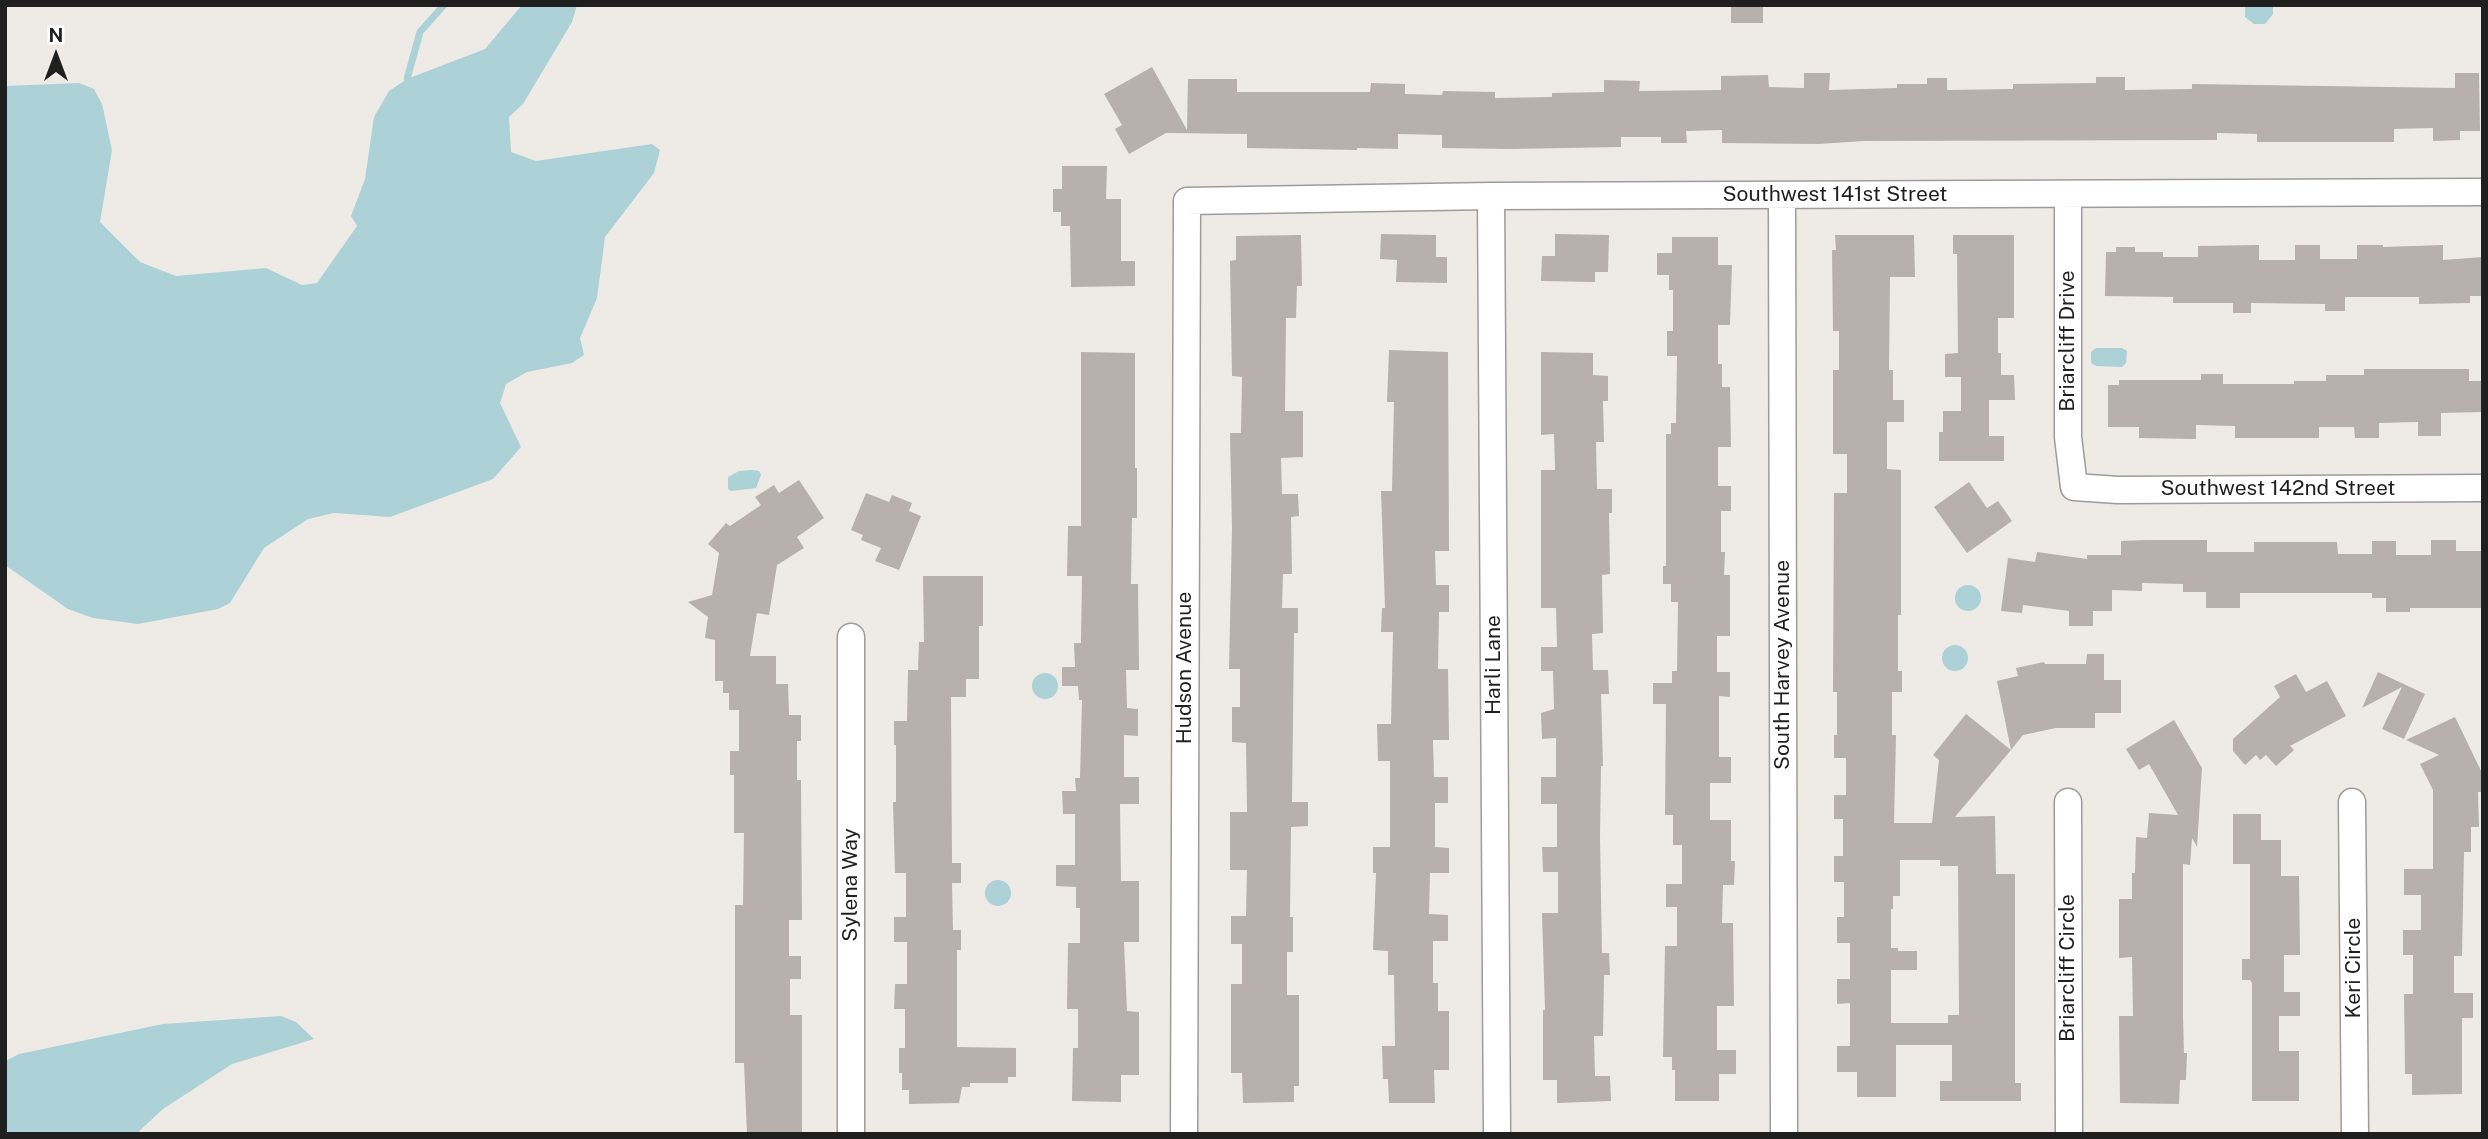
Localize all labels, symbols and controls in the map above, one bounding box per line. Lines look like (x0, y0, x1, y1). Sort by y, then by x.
north arrow (21, 21, 91, 91)
text: N (49, 24, 63, 46)
street label: Southwest 141st Street (1723, 182, 1947, 208)
street label: Briarcliff Drive (2055, 270, 2081, 412)
street label: Southwest 142nd Street (2160, 476, 2396, 502)
street label: South Harvey Avenue (1770, 560, 1796, 770)
street label: Hudson Avenue (1172, 592, 1198, 744)
street label: Harli Lane (1481, 615, 1507, 715)
street label: Sylena Way (838, 828, 864, 942)
street label: Briarcliff Circle (2055, 894, 2081, 1042)
street label: Keri Circle (2341, 918, 2367, 1018)

